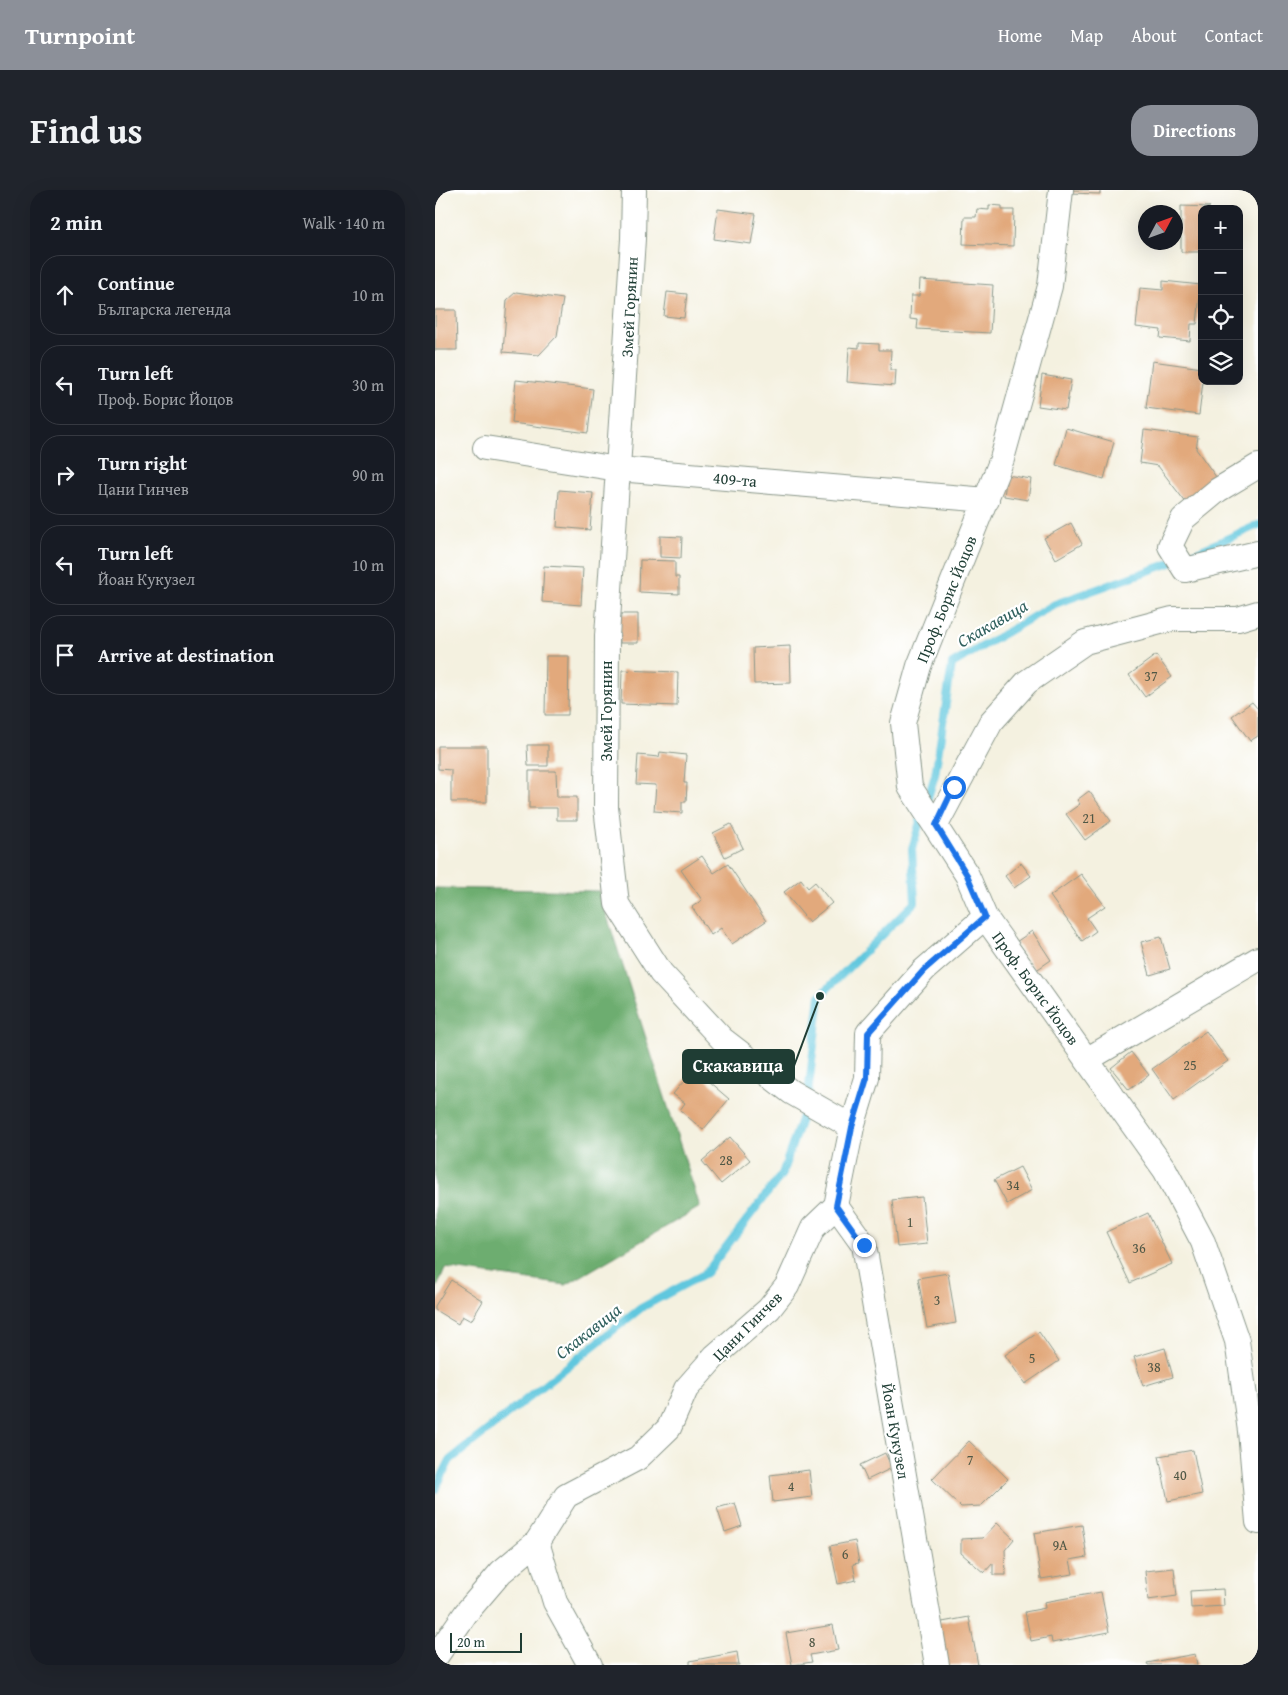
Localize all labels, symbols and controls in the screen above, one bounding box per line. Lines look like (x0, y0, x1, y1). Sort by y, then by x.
text: Turnpoint (25, 18, 135, 53)
text: Home (998, 22, 1042, 49)
text: Map (1070, 22, 1103, 49)
text: About (1131, 22, 1177, 49)
text: Contact (1205, 22, 1263, 49)
text: Find us (30, 105, 143, 156)
button: Directions (1131, 105, 1258, 156)
north arrow (1138, 205, 1183, 250)
map controls (1198, 205, 1243, 385)
button: + (1198, 205, 1243, 250)
text: 2 min (50, 207, 102, 238)
text: Walk · 140 m (302, 211, 385, 235)
button: − (1198, 250, 1243, 295)
street label: Змей Горянин (614, 256, 644, 358)
text: Continue (98, 269, 175, 297)
icon: ahead (51, 281, 79, 309)
text: 10 m (352, 283, 384, 307)
button: locate (1198, 295, 1243, 340)
text: Българска легенда (98, 297, 231, 321)
button: layers (1198, 340, 1243, 385)
text: Turn left (98, 359, 173, 387)
icon: left (51, 371, 79, 399)
text: 30 m (352, 373, 384, 397)
text: Проф. Борис Йоцов (98, 387, 233, 411)
text: Turn right (98, 449, 187, 477)
icon: right (51, 461, 79, 489)
text: 90 m (352, 463, 384, 487)
street label: 409-та (712, 465, 758, 493)
text: Цани Гинчев (98, 477, 189, 501)
street label: Проф. Борис Йоцов (910, 532, 983, 666)
text: Turn left (98, 539, 173, 567)
icon: left (51, 551, 79, 579)
text: 10 m (352, 553, 384, 577)
text: Йоан Кукузел (98, 567, 195, 591)
water label: Скакавица (952, 592, 1033, 654)
icon: arrive (51, 641, 79, 669)
text: Arrive at destination (98, 641, 274, 669)
street label: Змей Горянин (594, 661, 618, 761)
house number: 37 (1144, 666, 1158, 686)
route start (943, 776, 966, 799)
house number: 21 (1082, 808, 1096, 828)
street label: Проф. Борис Йоцов (987, 926, 1086, 1050)
callout: Скакавица (683, 1050, 794, 1083)
text: Скакавица (693, 1052, 784, 1079)
house number: 25 (1183, 1055, 1197, 1075)
house number: 28 (719, 1150, 733, 1170)
house number: 34 (1006, 1175, 1020, 1195)
house number: 1 (907, 1212, 913, 1232)
route end (853, 1234, 876, 1257)
house number: 36 (1132, 1238, 1146, 1258)
street label: Цани Гинчев (706, 1285, 788, 1367)
house number: 3 (934, 1290, 940, 1310)
water label: Скакавица (549, 1296, 627, 1365)
house number: 5 (1029, 1348, 1035, 1368)
house number: 38 (1147, 1357, 1161, 1377)
street label: Йоан Кукузел (876, 1381, 916, 1481)
house number: 7 (967, 1450, 974, 1470)
house number: 40 (1173, 1465, 1187, 1485)
house number: 4 (788, 1476, 795, 1496)
house number: 9А (1052, 1535, 1068, 1555)
house number: 6 (842, 1544, 849, 1564)
scale bar (450, 1630, 523, 1653)
text: 20 m (457, 1632, 485, 1652)
house number: 8 (809, 1632, 816, 1652)

